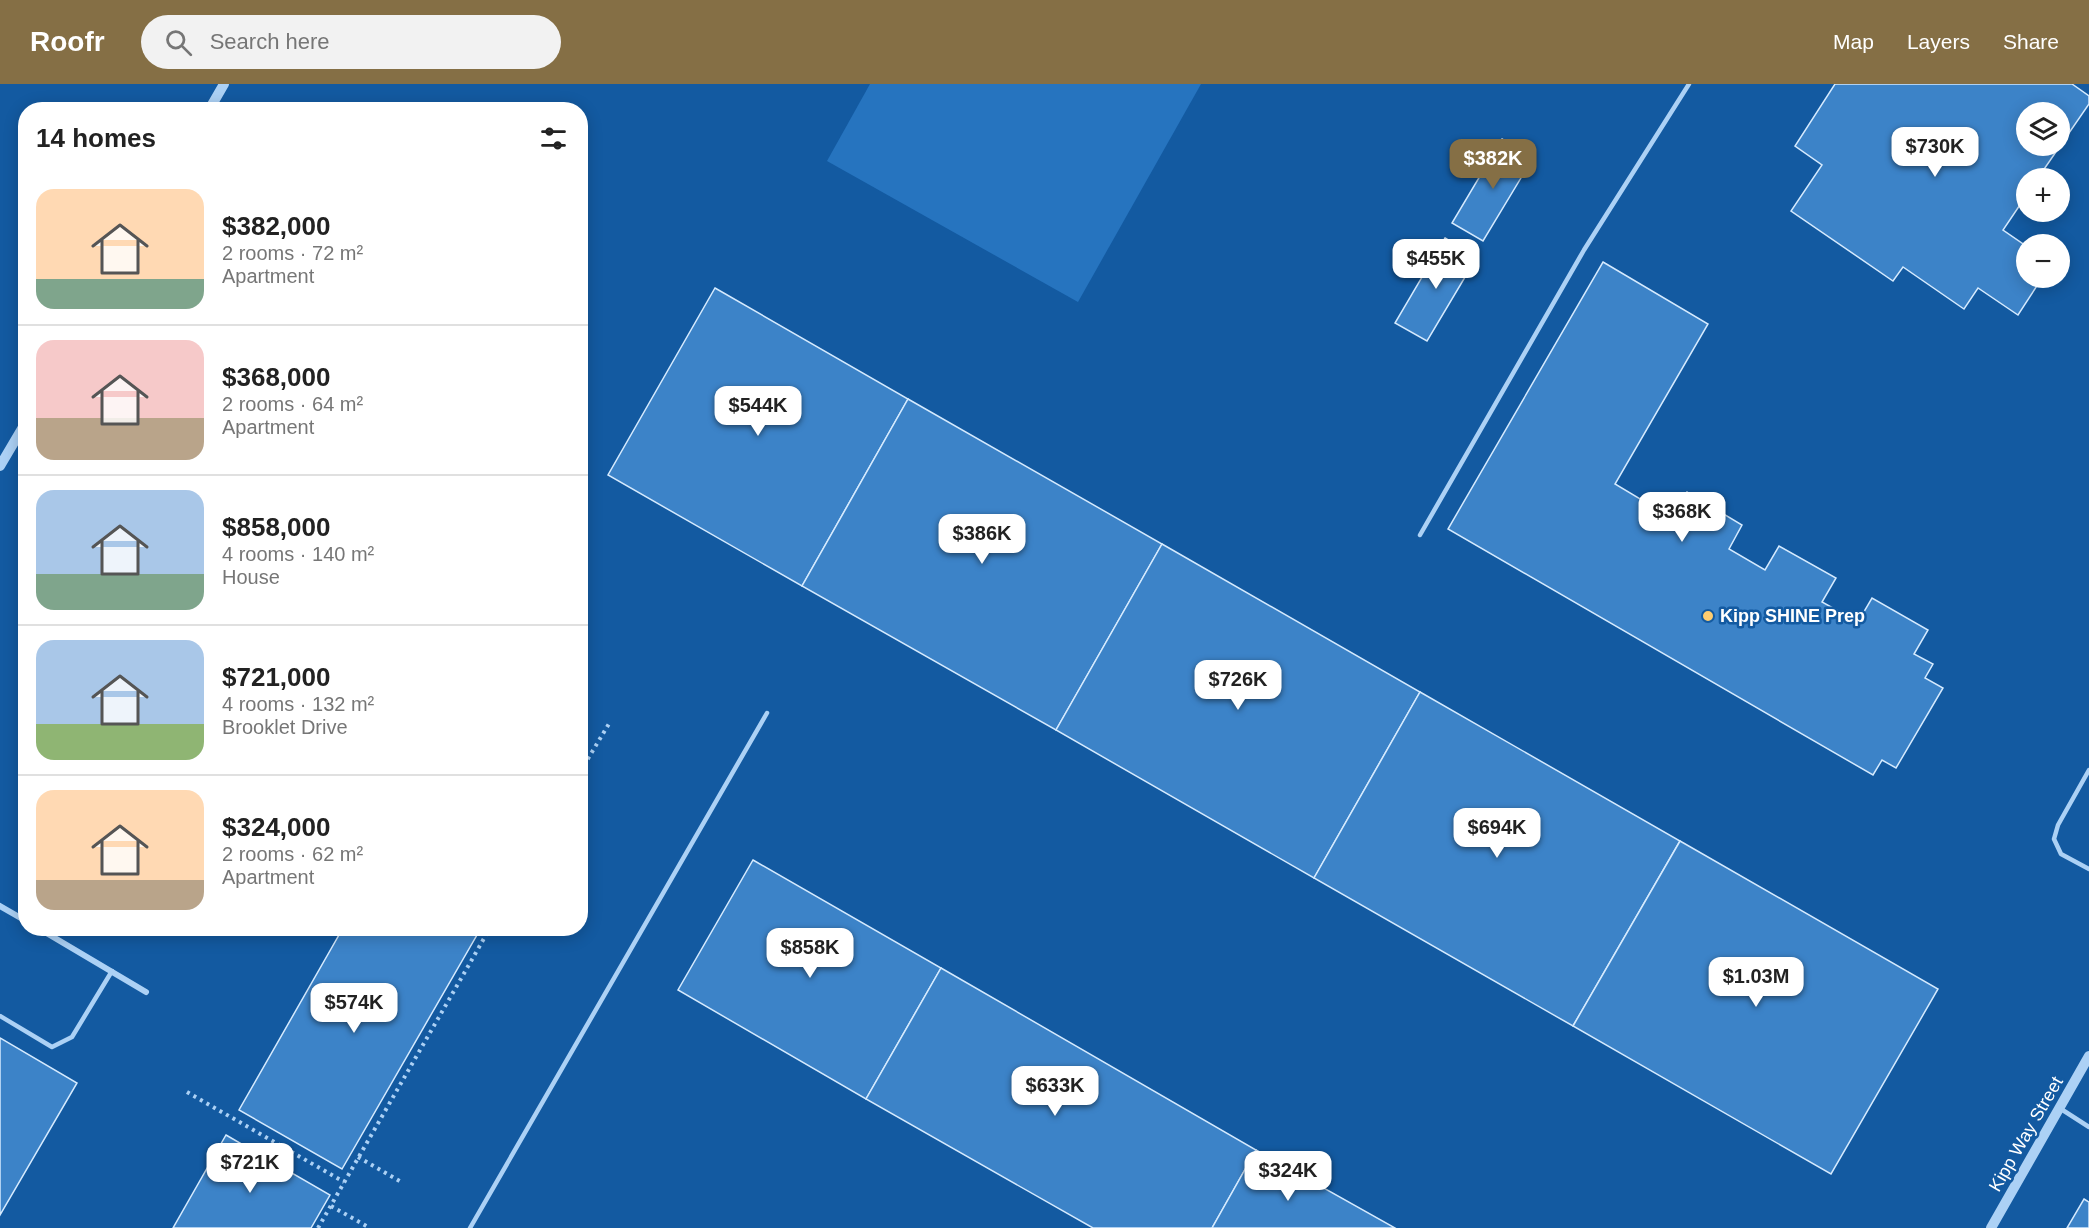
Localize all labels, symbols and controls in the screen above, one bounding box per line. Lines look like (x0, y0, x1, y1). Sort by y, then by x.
search box (141, 15, 561, 69)
text: Roofr (30, 26, 105, 57)
icon: search (162, 26, 195, 59)
text: Search here (210, 29, 330, 54)
text: Map (1833, 30, 1874, 53)
text: Layers (1907, 30, 1970, 53)
text: Share (2003, 30, 2059, 53)
map controls (2016, 102, 2070, 288)
button: layers (2016, 102, 2070, 156)
icon: filters (537, 122, 570, 155)
text: 14 homes (36, 123, 156, 153)
pin: $730K (1893, 127, 1977, 178)
text: $730K (1906, 135, 1964, 157)
pin: $382K (1451, 139, 1535, 190)
text: $382K (1464, 147, 1522, 169)
button: + (2016, 168, 2070, 222)
text: $382,000 (222, 211, 330, 241)
icon: home (84, 213, 156, 285)
button: − (2016, 234, 2070, 288)
pin: $455K (1394, 239, 1478, 290)
text: 2 rooms · 72 m² (222, 242, 363, 264)
text: $455K (1407, 247, 1465, 269)
text: Apartment (222, 265, 314, 287)
text: $368,000 (222, 362, 330, 392)
icon: home (84, 364, 156, 436)
pin: $544K (716, 386, 800, 437)
text: 2 rooms · 64 m² (222, 393, 363, 415)
text: $544K (729, 394, 787, 416)
text: Apartment (222, 416, 314, 438)
pin: $368K (1640, 492, 1724, 543)
text: $368K (1653, 500, 1711, 522)
text: $858,000 (222, 512, 330, 542)
icon: home (84, 514, 156, 586)
pin: $386K (940, 514, 1024, 565)
text: $386K (953, 522, 1011, 544)
text: 4 rooms · 140 m² (222, 543, 374, 565)
text: House (222, 566, 280, 588)
place label: Kipp SHINE Prep (1720, 606, 1865, 626)
marker: Kipp SHINE Prep (1701, 609, 1715, 623)
pin: $726K (1196, 660, 1280, 711)
text: $721,000 (222, 662, 330, 692)
icon: home (84, 664, 156, 736)
text: $726K (1209, 668, 1267, 690)
text: 4 rooms · 132 m² (222, 693, 374, 715)
text: Brooklet Drive (222, 716, 348, 738)
pin: $694K (1455, 808, 1539, 859)
text: $324,000 (222, 812, 330, 842)
icon: home (84, 814, 156, 886)
text: $694K (1468, 816, 1526, 838)
text: 2 rooms · 62 m² (222, 843, 363, 865)
text: Apartment (222, 866, 314, 888)
pin: $858K (768, 928, 852, 979)
text: $858K (781, 936, 839, 958)
pin: $1.03M (1707, 957, 1805, 1008)
text: $1.03M (1723, 965, 1789, 987)
pin: $574K (312, 983, 396, 1034)
text: $574K (325, 991, 383, 1013)
pin: $633K (1013, 1066, 1097, 1117)
street label: Kipp Way Street (1985, 1073, 2067, 1195)
text: $633K (1026, 1074, 1084, 1096)
pin: $721K (208, 1143, 292, 1194)
text: $721K (221, 1151, 279, 1173)
pin: $324K (1246, 1151, 1330, 1202)
text: $324K (1259, 1159, 1317, 1181)

